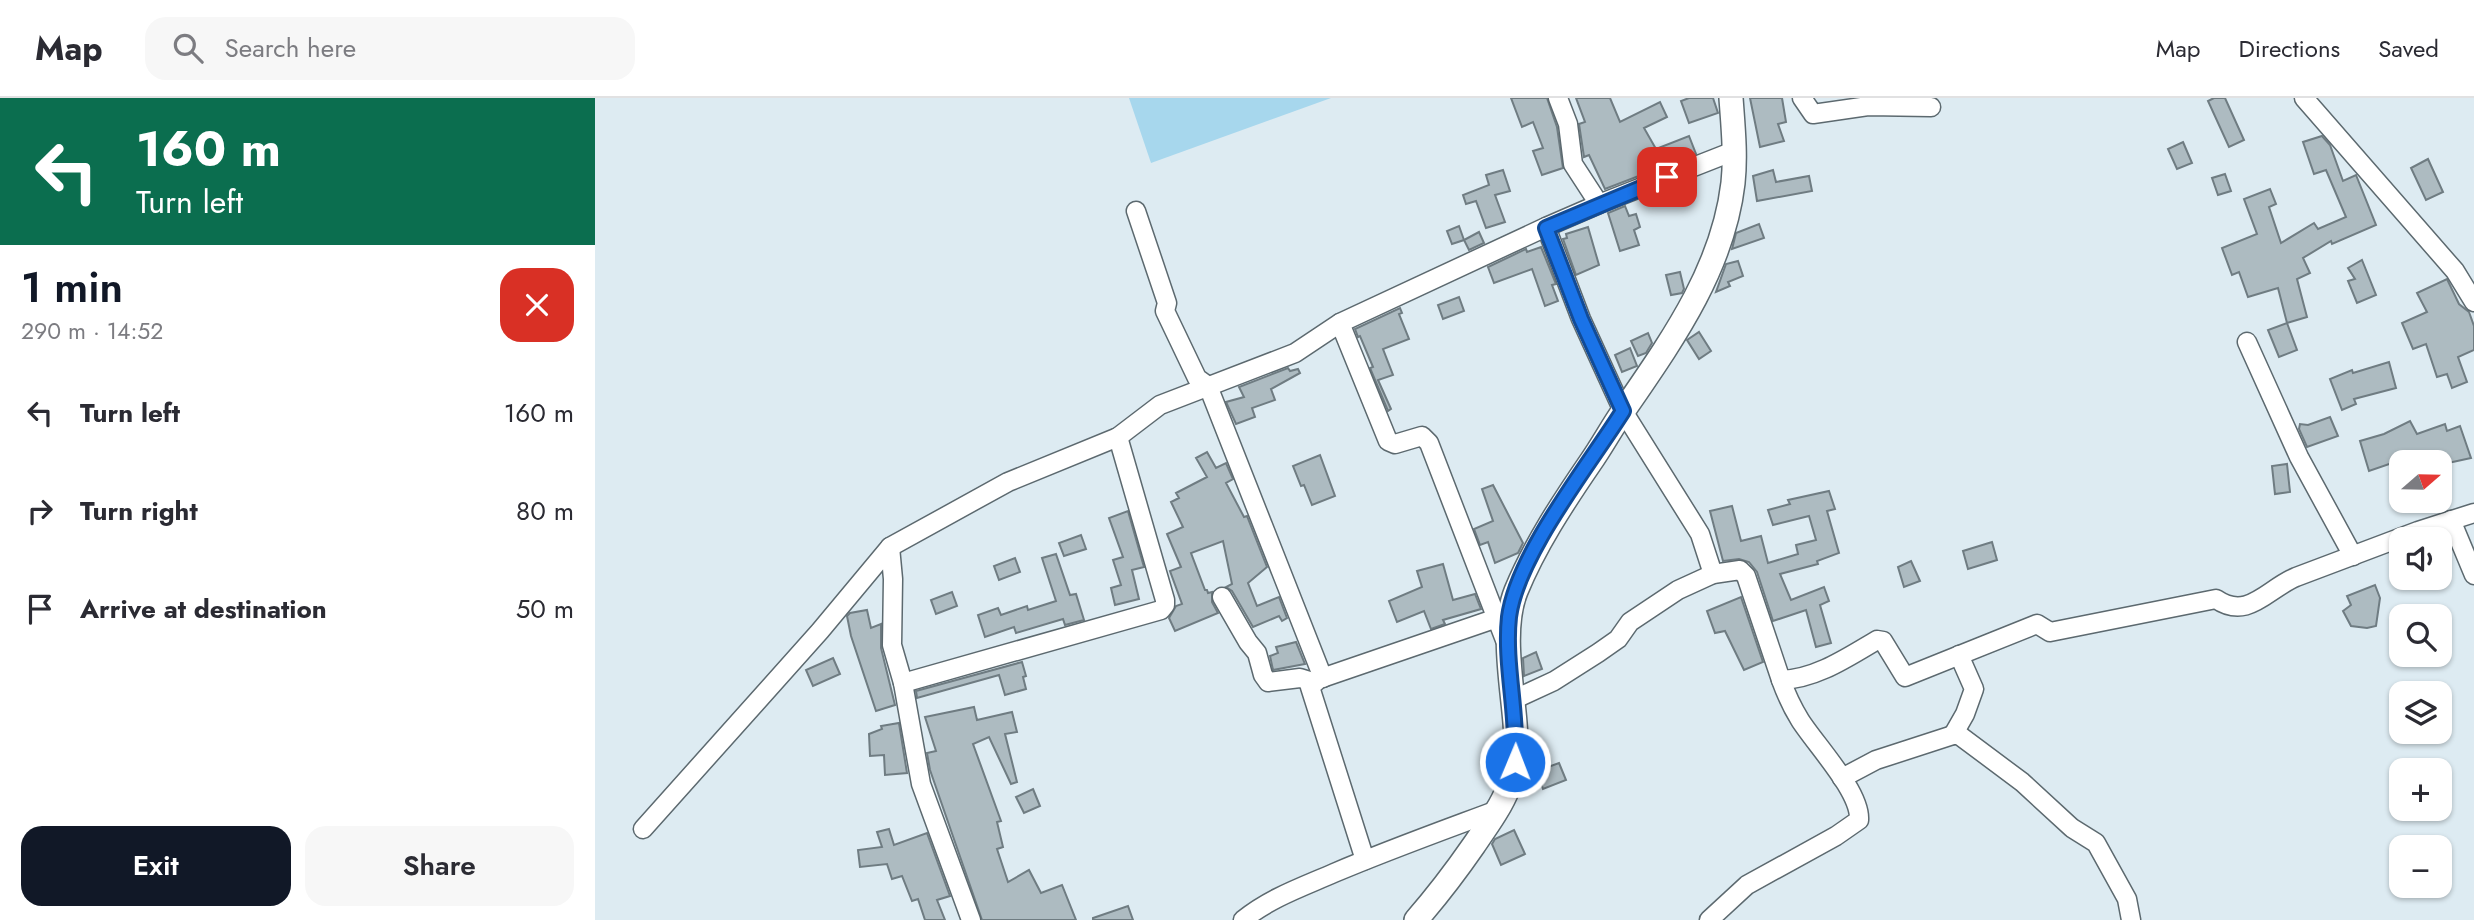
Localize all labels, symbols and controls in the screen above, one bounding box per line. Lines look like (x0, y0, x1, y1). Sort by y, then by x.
search box (145, 17, 635, 80)
text: Map (35, 25, 103, 72)
icon: search (169, 29, 207, 67)
text: Search here (225, 29, 356, 67)
text: Map (2156, 31, 2201, 66)
text: Directions (2239, 31, 2340, 66)
text: Saved (2378, 31, 2439, 66)
text: 160 m (136, 114, 281, 184)
icon: left (21, 126, 112, 217)
pin (1637, 147, 1697, 207)
icon: arrive (1648, 158, 1686, 196)
text: Turn left (136, 179, 243, 225)
text: 1 min (21, 257, 123, 318)
button: close (500, 268, 574, 342)
text: 290 m · 14:52 (21, 314, 163, 348)
icon: left (21, 394, 59, 432)
text: Turn left (80, 394, 180, 432)
text: 160 m (504, 394, 574, 432)
north arrow (2389, 450, 2452, 513)
map controls (2389, 450, 2452, 898)
icon: right (21, 492, 59, 530)
text: Turn right (80, 492, 198, 530)
text: 80 m (516, 492, 574, 530)
button: sound (2389, 527, 2452, 590)
icon: arrive (21, 590, 59, 628)
text: Arrive at destination (80, 590, 327, 628)
text: 50 m (516, 590, 574, 628)
button: search (2389, 604, 2452, 667)
button: layers (2389, 681, 2452, 744)
position arrow (1478, 725, 1552, 799)
button: + (2389, 758, 2452, 821)
button: Exit (21, 826, 291, 906)
button: Share (305, 826, 574, 906)
button: − (2389, 835, 2452, 898)

